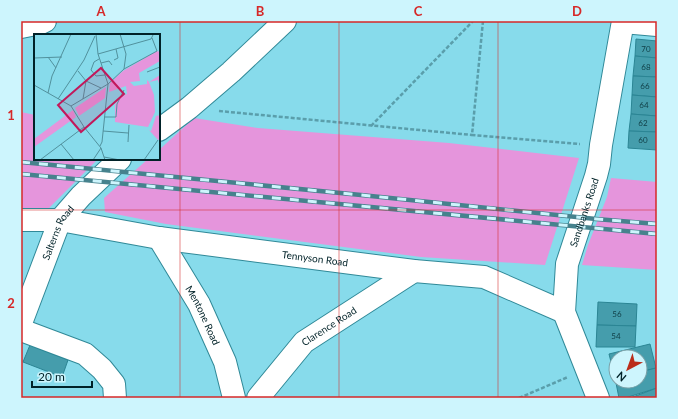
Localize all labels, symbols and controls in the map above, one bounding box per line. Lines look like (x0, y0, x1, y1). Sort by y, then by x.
text: A (95, 3, 106, 19)
text: B (256, 3, 265, 19)
text: C (414, 3, 423, 19)
text: D (572, 3, 582, 19)
inset map (34, 34, 160, 160)
house number: 70 (641, 44, 651, 54)
house number: 68 (641, 62, 651, 72)
house number: 66 (640, 81, 650, 91)
house number: 64 (639, 100, 649, 110)
text: 1 (7, 107, 15, 123)
house number: 62 (638, 118, 648, 128)
house number: 60 (638, 135, 648, 145)
street label: Sandbanks Road (567, 176, 601, 248)
street label: Salterns Road (39, 203, 76, 261)
street label: Tennyson Road (281, 248, 349, 268)
street label: Mentone Road (183, 283, 223, 347)
text: 2 (7, 295, 15, 311)
street label: Clarence Road (299, 304, 359, 348)
house number: 56 (612, 309, 622, 319)
house number: 54 (611, 331, 621, 341)
north arrow (608, 349, 648, 389)
scale bar (32, 363, 92, 389)
text: 20 m (38, 369, 65, 384)
text: N (614, 369, 629, 385)

